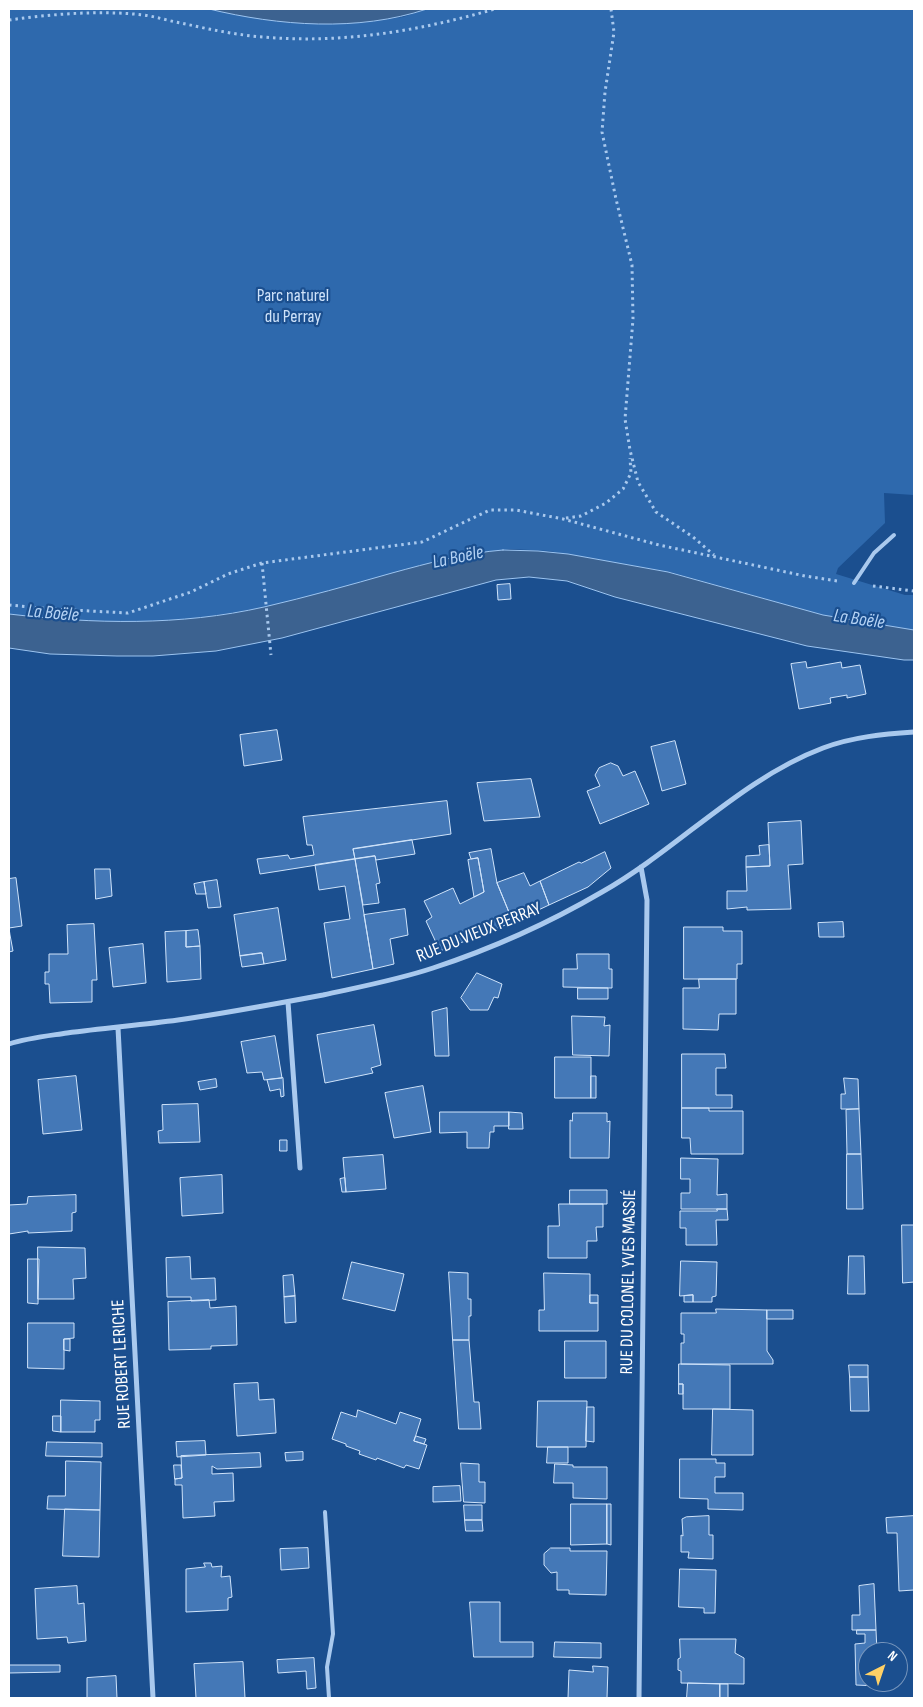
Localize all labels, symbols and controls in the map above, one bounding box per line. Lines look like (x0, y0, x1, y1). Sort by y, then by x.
park label: Parc naturel du Perray (257, 285, 329, 328)
water label: La Boële (430, 541, 486, 575)
water label: La Boële (26, 600, 80, 628)
water label: La Boële (832, 605, 886, 635)
street label: RUE DU VIEUX PERRAY (414, 898, 544, 968)
street label: RUE DU COLONEL YVES MASSIÉ (617, 1189, 641, 1375)
street label: RUE ROBERT LERICHE (108, 1299, 136, 1429)
north arrow (858, 1642, 908, 1692)
text: N (884, 1647, 901, 1665)

